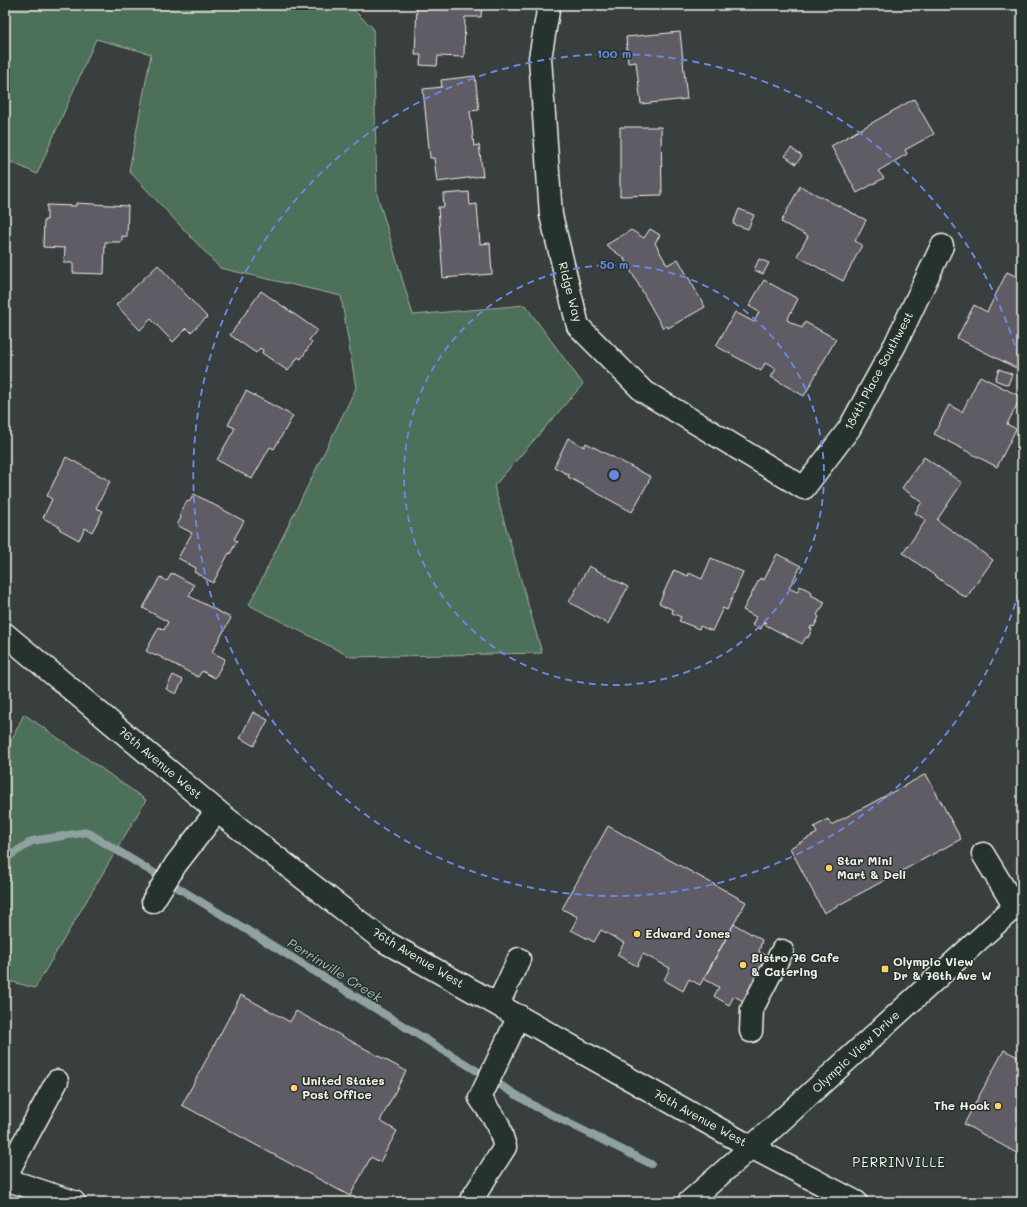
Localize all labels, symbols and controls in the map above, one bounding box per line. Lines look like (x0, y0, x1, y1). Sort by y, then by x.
text: 100 m (597, 45, 631, 61)
text: 50 m (600, 256, 628, 272)
street label: Ridge Way (555, 260, 587, 324)
street label: 184th Place Southwest (840, 308, 916, 433)
centre of rings (607, 468, 621, 482)
street label: 76th Avenue West (116, 723, 206, 802)
place label: Star Mini Mart & Deli (837, 852, 906, 882)
marker: Star Mini Mart & Deli (824, 863, 834, 873)
street label: 76th Avenue West (370, 923, 467, 991)
place label: Edward Jones (645, 925, 730, 941)
marker: Edward Jones (632, 929, 642, 939)
water label: Perrinville Creek (285, 934, 387, 1006)
place label: Bistro 76 Cafe & Catering (751, 949, 839, 979)
place label: Olympic View Dr & 76th Ave W (893, 953, 991, 983)
marker: Bistro 76 Cafe & Catering (738, 960, 748, 970)
marker: Olympic View Dr & 76th Ave W (880, 964, 890, 974)
street label: Olympic View Drive (808, 1007, 902, 1096)
place label: United States Post Office (302, 1072, 385, 1102)
marker: United States Post Office (289, 1083, 299, 1093)
street label: 76th Avenue West (651, 1085, 750, 1149)
place label: The Hook (934, 1097, 990, 1113)
marker: The Hook (993, 1101, 1003, 1111)
district label: PERRINVILLE (852, 1153, 946, 1170)

